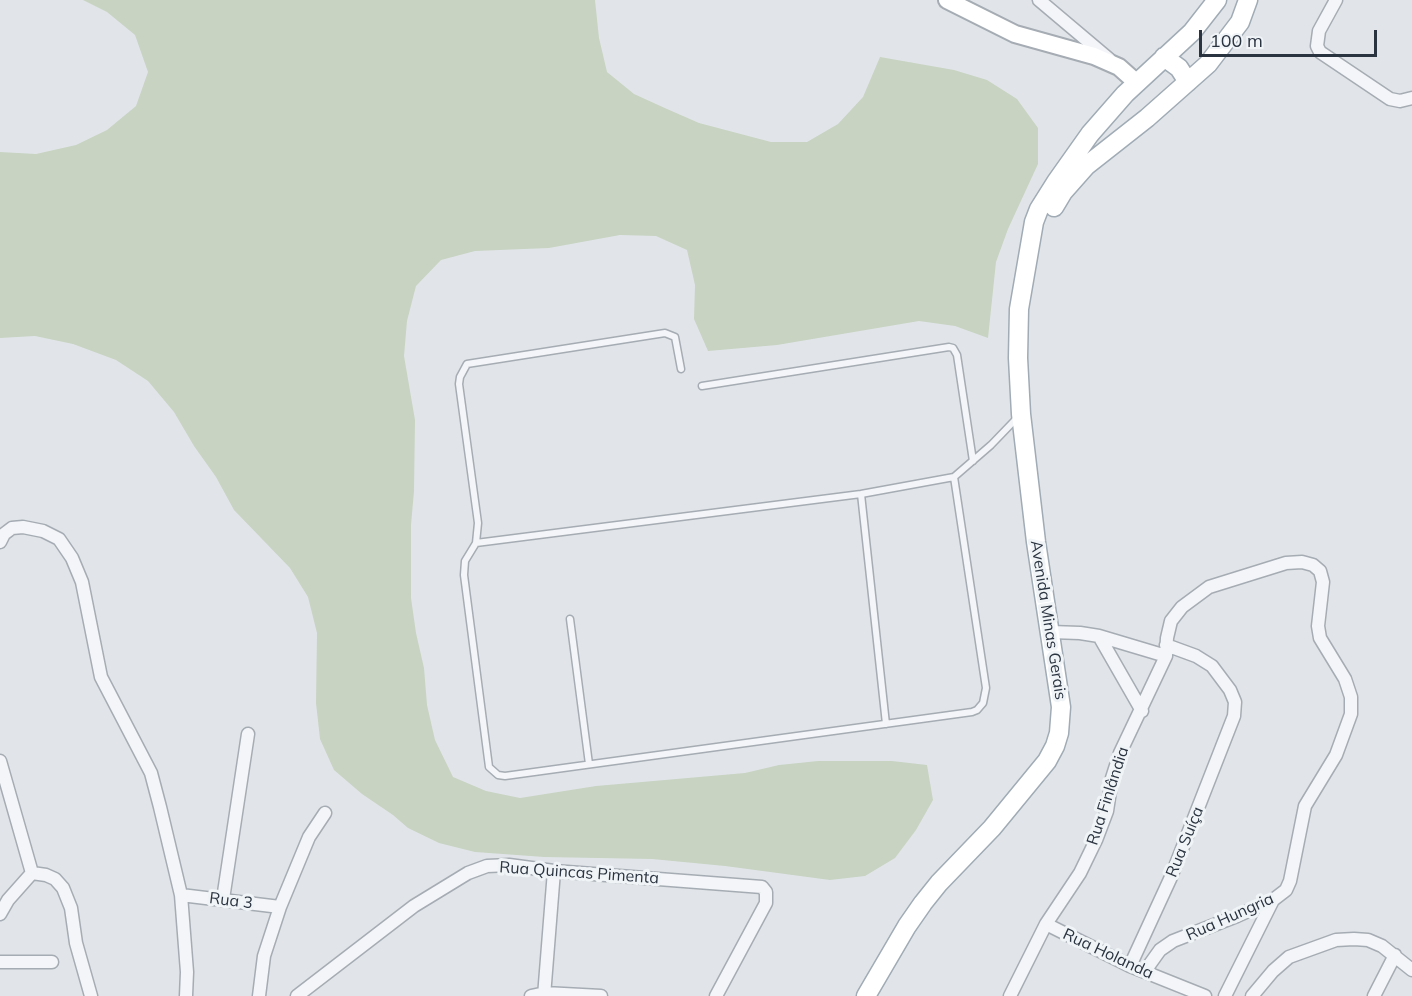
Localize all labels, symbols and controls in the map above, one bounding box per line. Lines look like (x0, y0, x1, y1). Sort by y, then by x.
scale bar (1202, 18, 1380, 56)
text: 100 m (1210, 29, 1263, 52)
street label: Avenida Minas Gerais (1026, 539, 1070, 701)
street label: Rua Finlândia (1083, 745, 1133, 847)
street label: Rua Suíça (1162, 804, 1208, 880)
street label: Rua Quincas Pimenta (499, 858, 659, 888)
street label: Rua 3 (208, 889, 254, 913)
street label: Rua Hungria (1183, 889, 1277, 945)
street label: Rua Holanda (1060, 925, 1156, 983)

